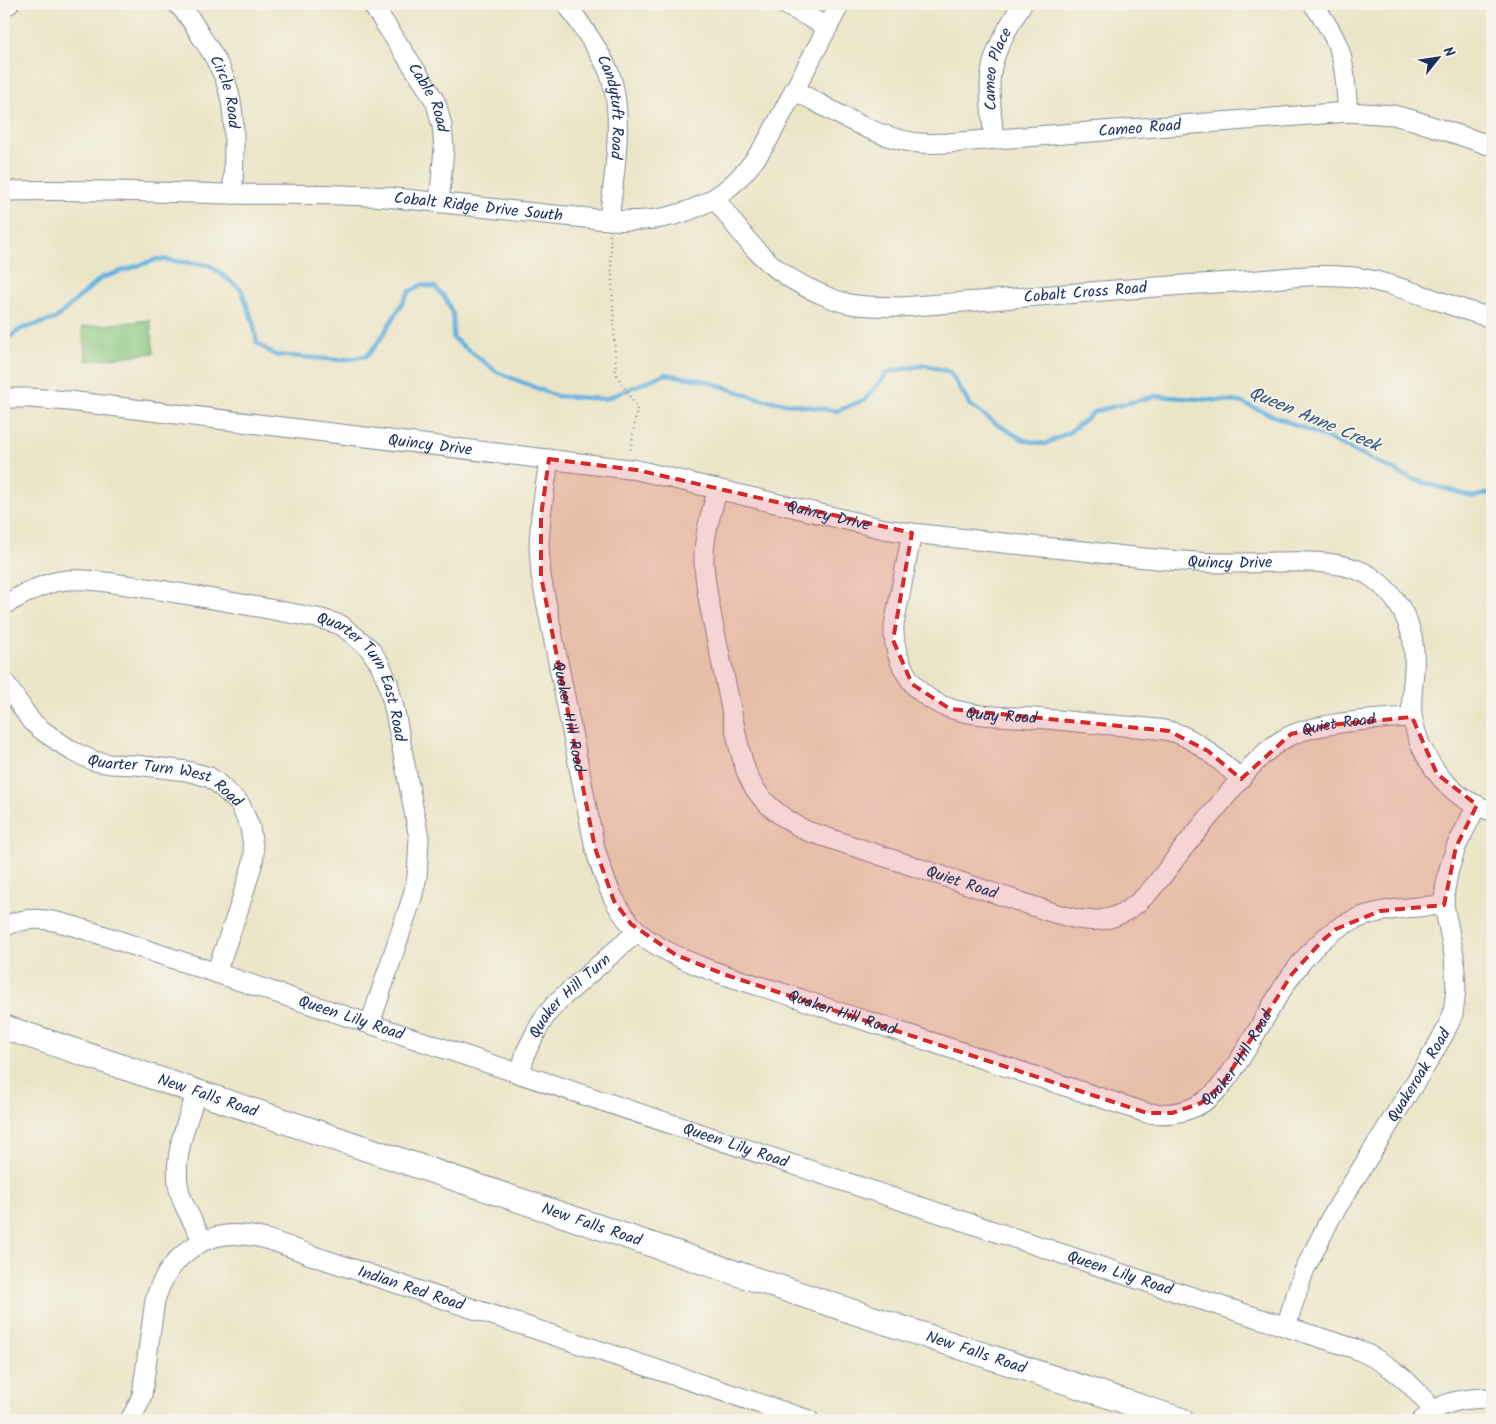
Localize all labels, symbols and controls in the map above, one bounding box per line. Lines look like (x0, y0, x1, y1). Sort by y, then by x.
street label: Cameo Place (977, 23, 1019, 112)
north arrow (1414, 32, 1464, 82)
text: N (1437, 43, 1460, 61)
street label: Circle Road (203, 50, 246, 130)
street label: Candytuft Road (590, 50, 630, 161)
street label: Cable Road (401, 58, 455, 134)
street label: Cameo Road (1097, 112, 1183, 144)
street label: Cobalt Ridge Drive South (393, 185, 564, 228)
street label: Cobalt Cross Road (1023, 275, 1149, 310)
water label: Queen Anne Creek (1244, 379, 1386, 462)
street label: Quincy Drive (387, 427, 474, 462)
street label: Quincy Drive (784, 494, 872, 538)
street label: Quincy Drive (1187, 549, 1273, 576)
street label: Quarter Turn East Road (313, 606, 413, 745)
street label: Quaker Hill Road (546, 659, 592, 775)
street label: Quay Road (964, 700, 1039, 731)
street label: Quiet Road (1299, 707, 1377, 743)
street label: Quarter Turn West Road (83, 747, 249, 814)
street label: Quiet Road (923, 859, 1002, 906)
street label: Quaker Hill Turn (522, 947, 617, 1043)
street label: Quaker Hill Road (785, 983, 901, 1042)
street label: Queen Lily Road (295, 989, 408, 1047)
street label: Quaker Hill Road (1195, 1005, 1280, 1113)
street label: Quakeroak Road (1381, 1023, 1458, 1127)
street label: New Falls Road (154, 1067, 262, 1124)
street label: Queen Lily Road (680, 1116, 793, 1175)
street label: New Falls Road (538, 1196, 646, 1253)
street label: Queen Lily Road (1064, 1244, 1177, 1303)
street label: Indian Red Road (354, 1259, 468, 1318)
street label: New Falls Road (923, 1324, 1030, 1381)

